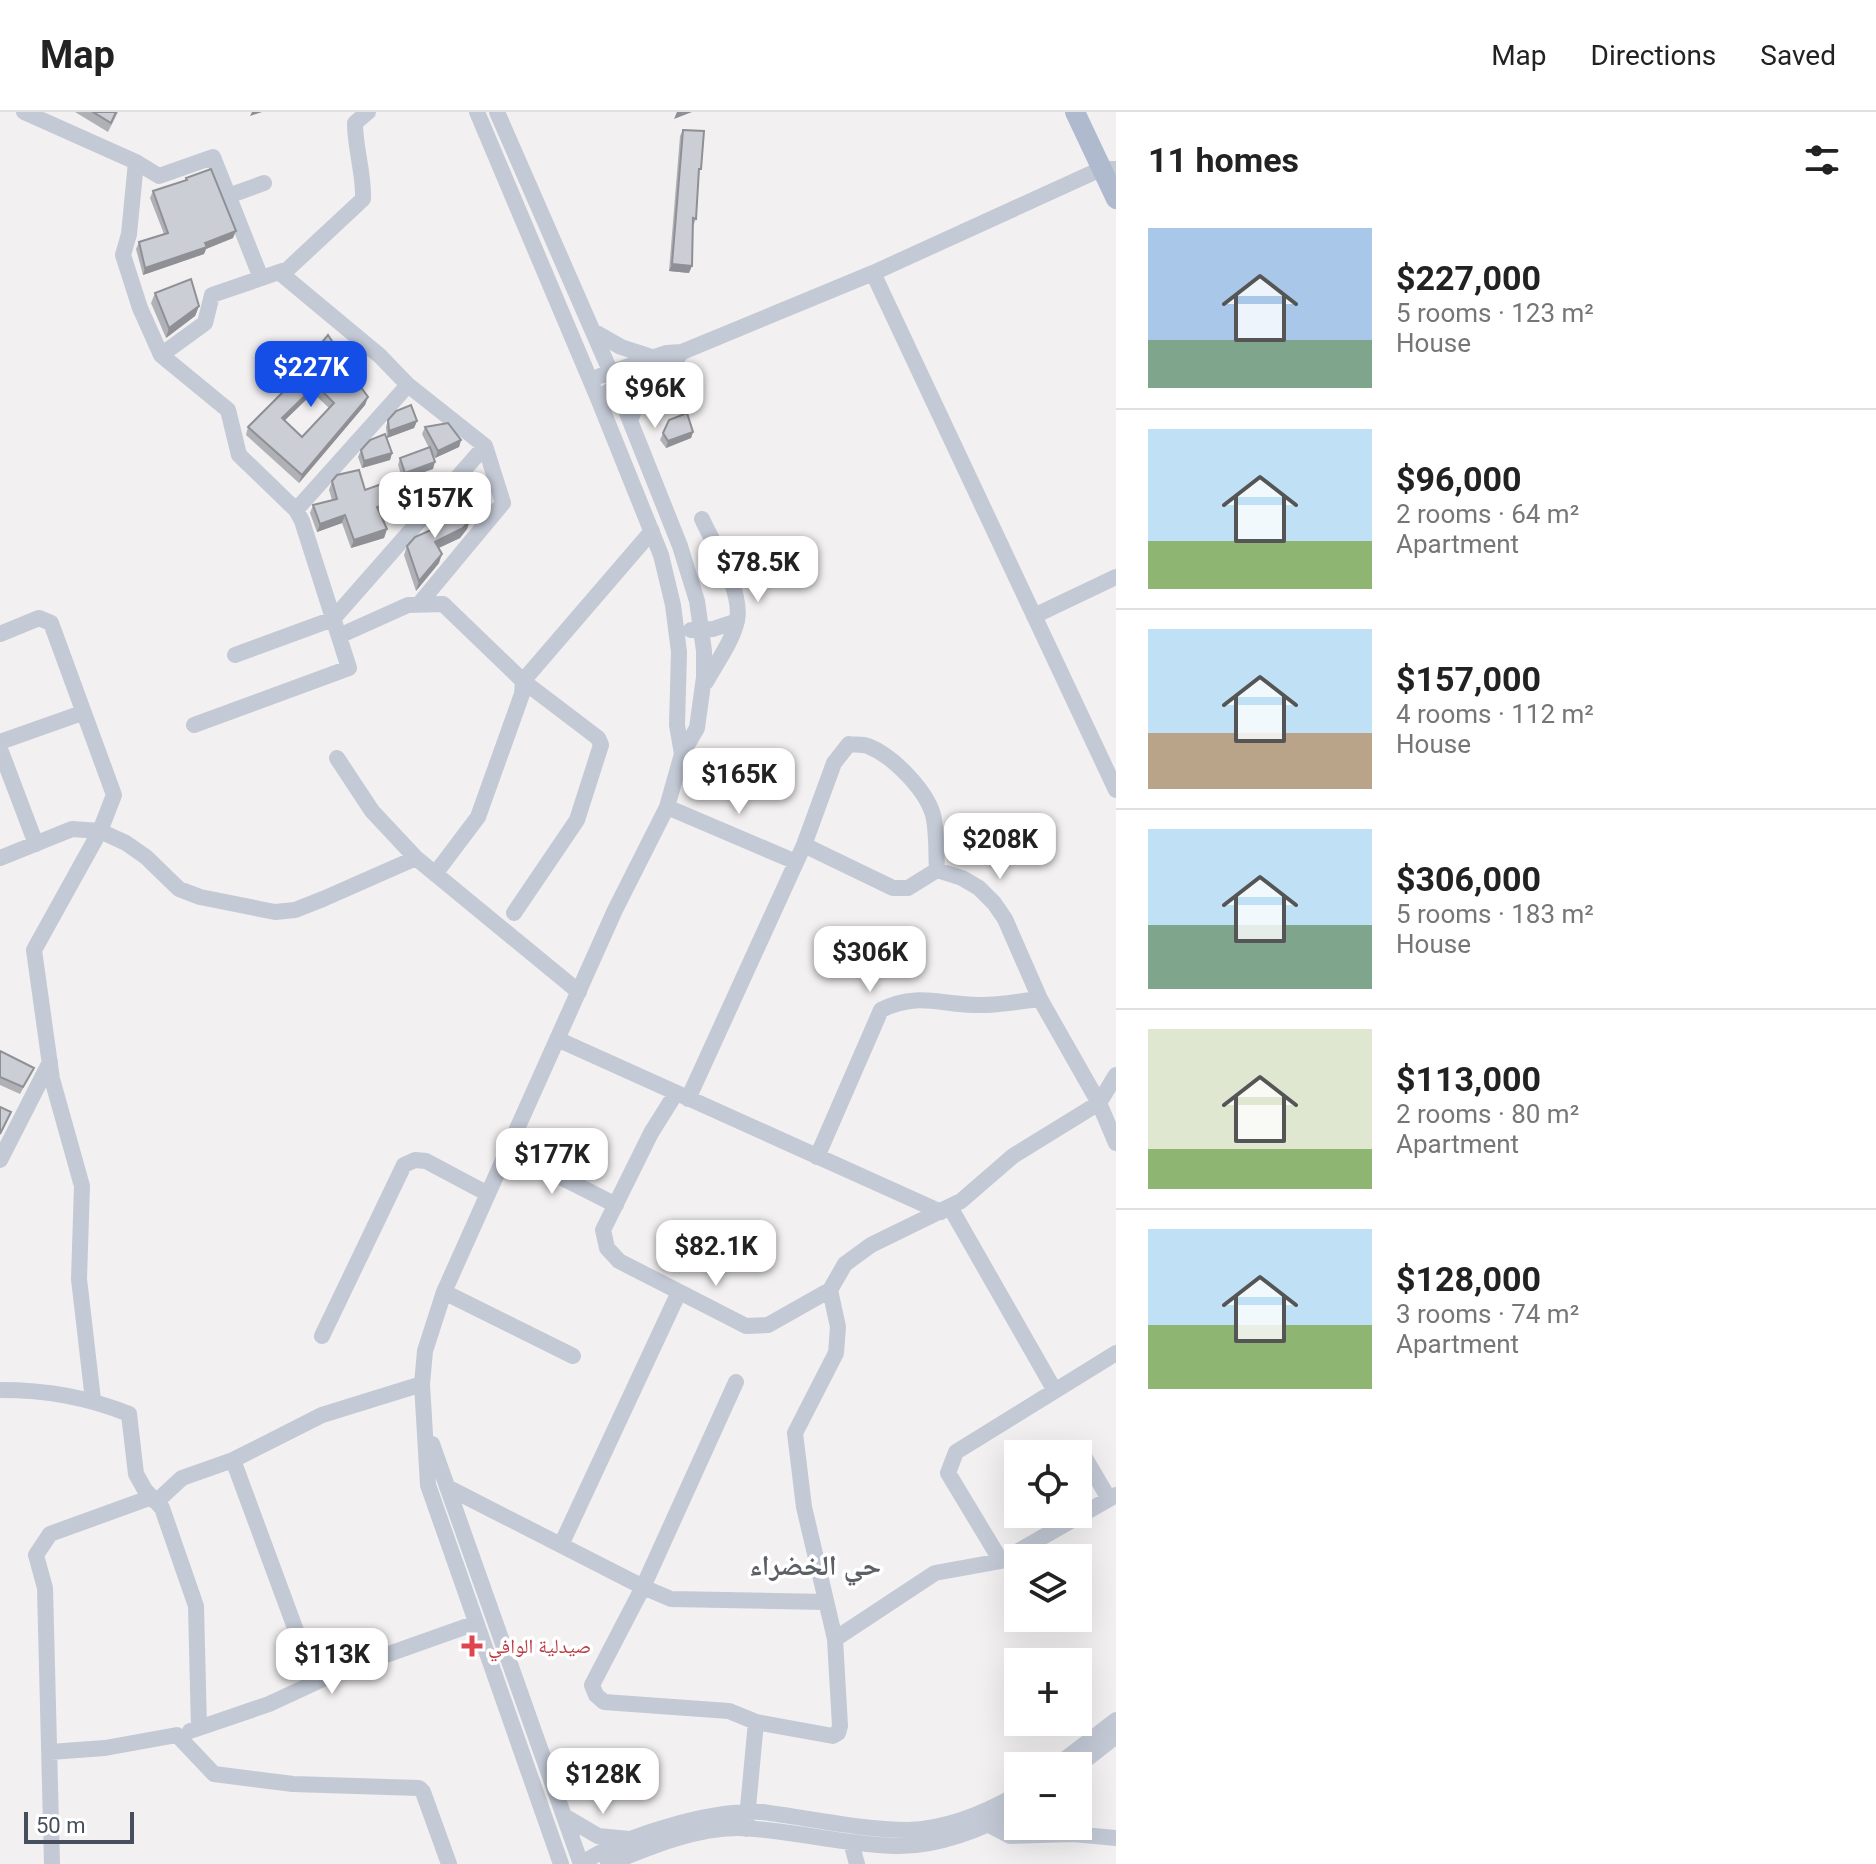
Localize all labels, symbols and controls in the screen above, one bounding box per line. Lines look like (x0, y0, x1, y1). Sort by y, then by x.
text: Map (40, 33, 115, 77)
text: Map (1491, 39, 1547, 72)
text: Directions (1591, 39, 1716, 72)
text: Saved (1760, 39, 1836, 72)
icon: filters (1800, 138, 1844, 182)
text: 11 homes (1148, 140, 1299, 180)
text: $227,000 (1396, 258, 1541, 298)
icon: home (1212, 260, 1308, 356)
text: 5 rooms · 123 m² (1396, 298, 1594, 328)
text: House (1396, 328, 1471, 358)
pin: $227K (255, 341, 367, 409)
text: $227K (273, 352, 349, 382)
pin: $96K (608, 362, 702, 430)
text: $96K (624, 373, 686, 403)
text: $96,000 (1396, 459, 1521, 499)
icon: home (1212, 461, 1308, 557)
pin: $157K (379, 472, 491, 540)
text: $157K (397, 483, 473, 513)
text: 2 rooms · 64 m² (1396, 499, 1579, 529)
text: Apartment (1396, 529, 1519, 559)
pin: $78.5K (693, 536, 823, 604)
text: $78.5K (716, 547, 800, 577)
text: $157,000 (1396, 659, 1541, 699)
icon: home (1212, 661, 1308, 757)
text: 4 rooms · 112 m² (1396, 699, 1594, 729)
text: House (1396, 729, 1471, 759)
pin: $165K (683, 748, 795, 816)
text: $165K (701, 759, 777, 789)
pin: $208K (944, 813, 1056, 881)
text: $208K (962, 824, 1038, 854)
text: $306,000 (1396, 859, 1541, 899)
icon: home (1212, 861, 1308, 957)
text: 5 rooms · 183 m² (1396, 899, 1594, 929)
pin: $306K (814, 926, 926, 994)
text: House (1396, 929, 1471, 959)
text: $306K (832, 937, 908, 967)
text: $113,000 (1396, 1059, 1541, 1099)
icon: home (1212, 1061, 1308, 1157)
text: 2 rooms · 80 m² (1396, 1099, 1579, 1129)
pin: $177K (496, 1128, 608, 1196)
text: Apartment (1396, 1129, 1519, 1159)
text: $177K (514, 1139, 590, 1169)
pin: $82.1K (651, 1220, 781, 1288)
text: $82.1K (674, 1231, 758, 1261)
text: $128,000 (1396, 1259, 1541, 1299)
icon: home (1212, 1261, 1308, 1357)
text: 3 rooms · 74 m² (1396, 1299, 1579, 1329)
text: Apartment (1396, 1329, 1519, 1359)
map controls (1004, 1440, 1092, 1840)
button: locate (1004, 1440, 1092, 1528)
button: layers (1004, 1544, 1092, 1632)
district label: حي الخضراء (749, 1549, 881, 1587)
pin: $113K (276, 1628, 388, 1696)
place label: صيدلية الوافي (488, 1634, 591, 1662)
marker: صيدلية الوافي (463, 1637, 481, 1655)
text: $113K (294, 1639, 370, 1669)
button: + (1004, 1648, 1092, 1736)
pin: $128K (547, 1748, 659, 1816)
button: − (1004, 1752, 1092, 1840)
text: $128K (565, 1759, 641, 1789)
scale bar (24, 1808, 134, 1844)
text: 50 m (36, 1813, 85, 1838)

